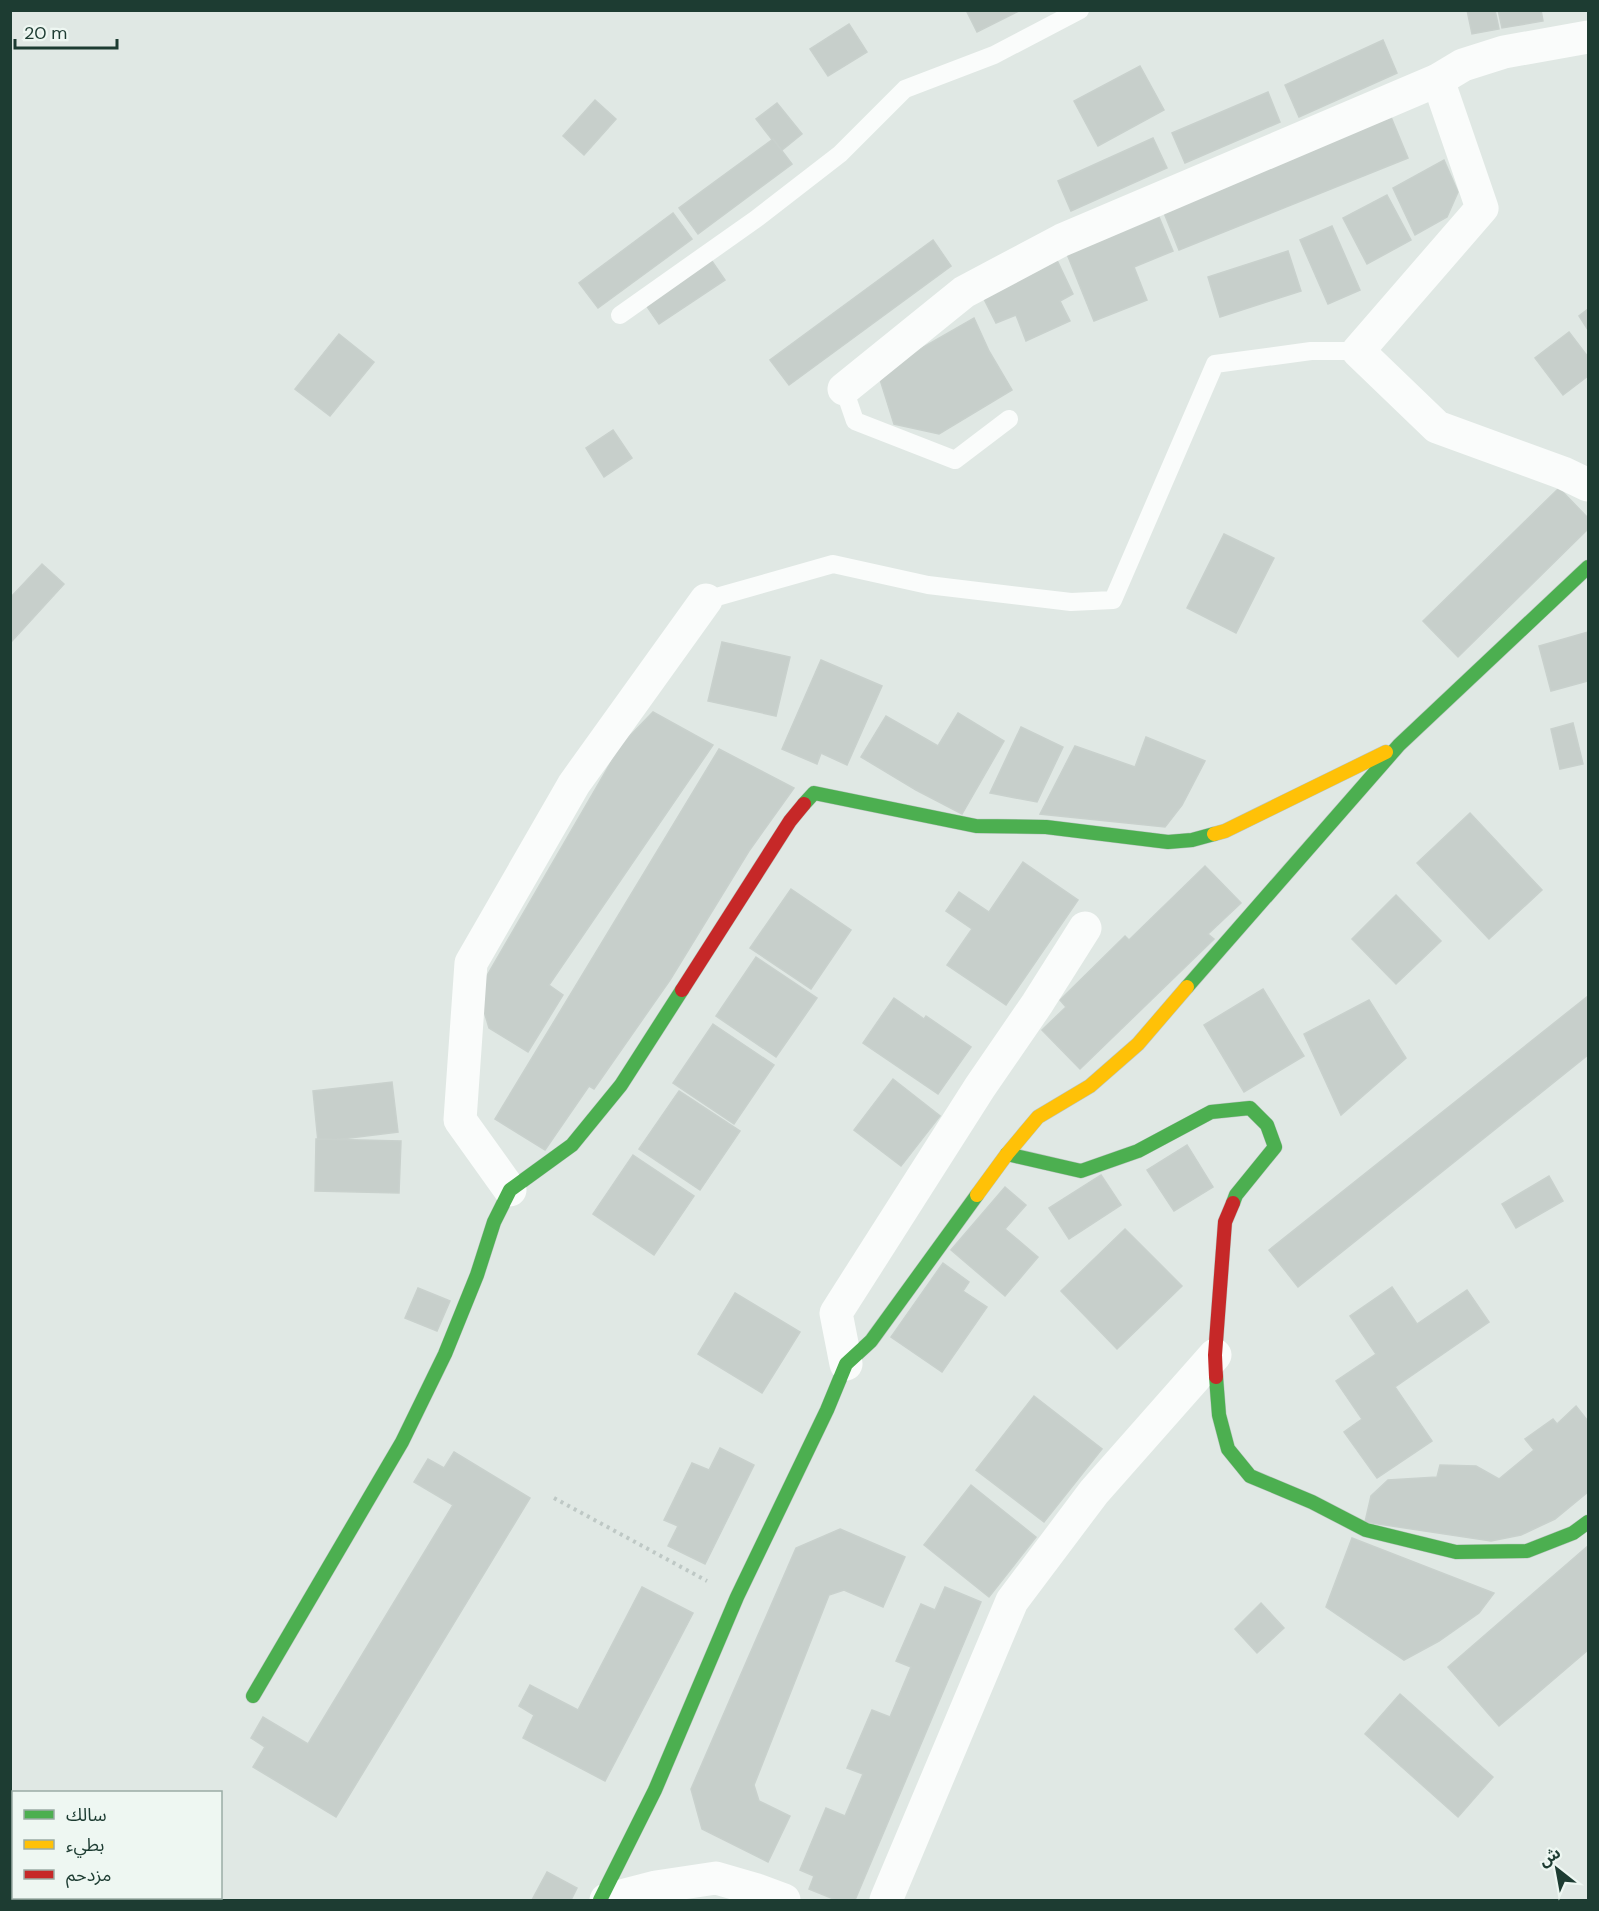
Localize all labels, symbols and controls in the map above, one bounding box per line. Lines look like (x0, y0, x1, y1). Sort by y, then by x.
scale bar (15, 12, 117, 50)
text: 20 m (24, 21, 67, 45)
legend (12, 1791, 222, 1899)
text: سالك (66, 1803, 107, 1827)
text: بطيء (66, 1833, 104, 1858)
north arrow (1527, 1839, 1587, 1899)
text: ش (1535, 1842, 1564, 1871)
text: مزدحم (66, 1863, 111, 1888)

